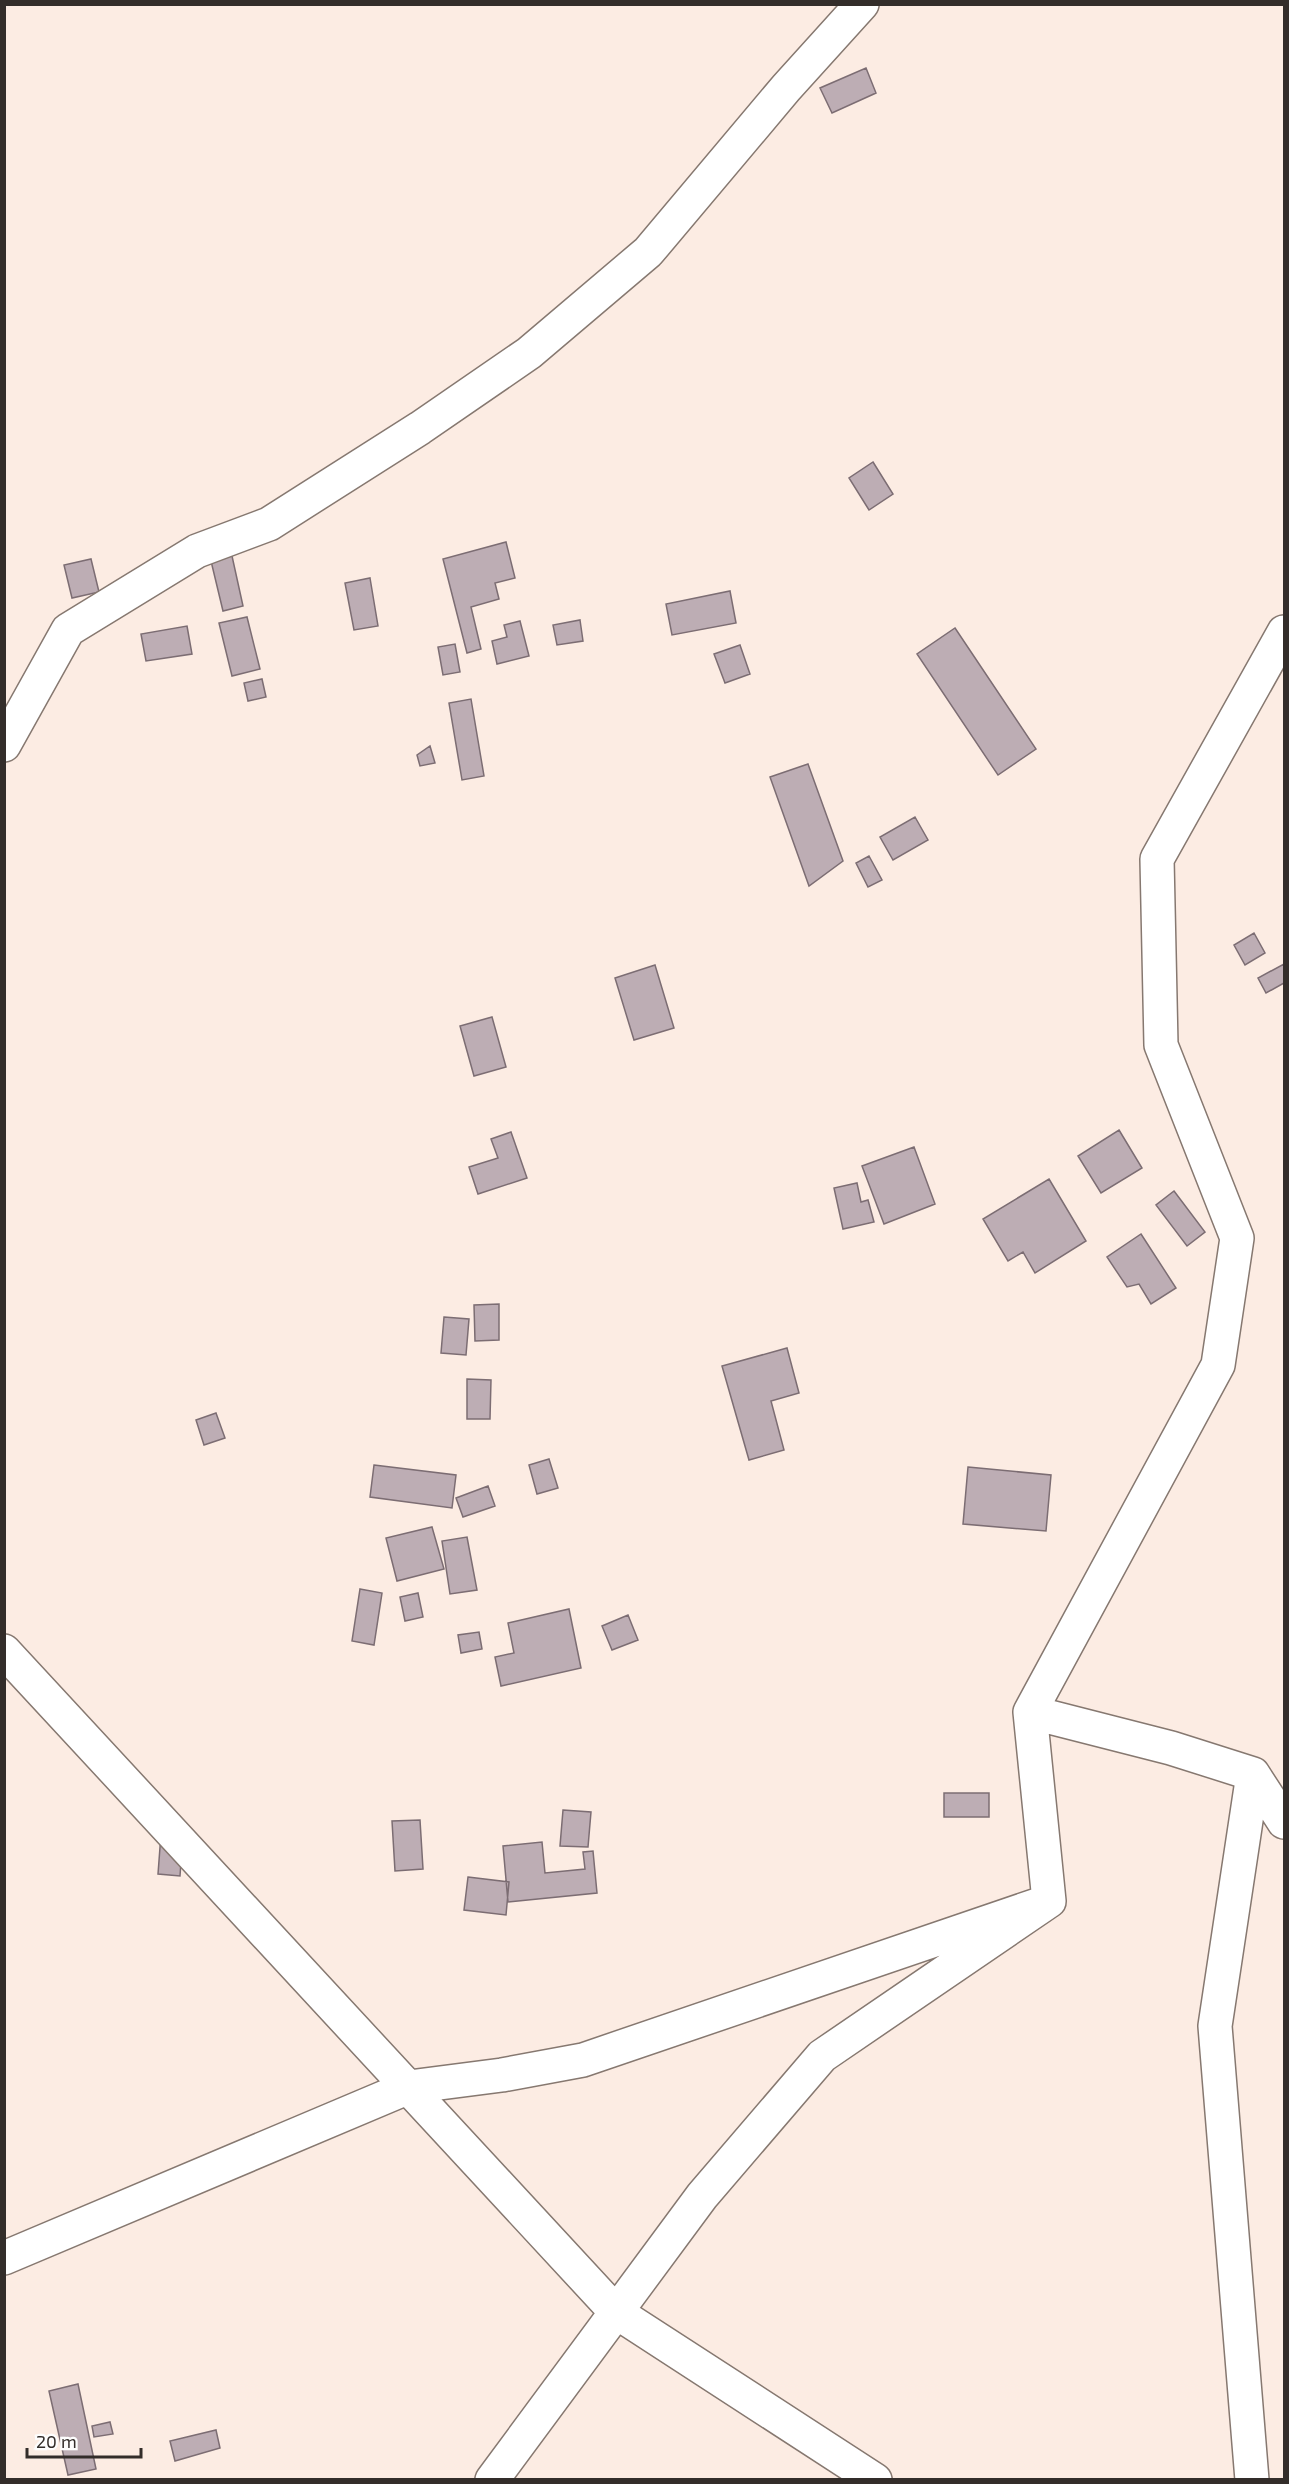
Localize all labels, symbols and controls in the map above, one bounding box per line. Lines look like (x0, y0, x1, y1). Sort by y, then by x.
scale bar (27, 2421, 141, 2459)
text: 20 m (36, 2430, 77, 2452)

